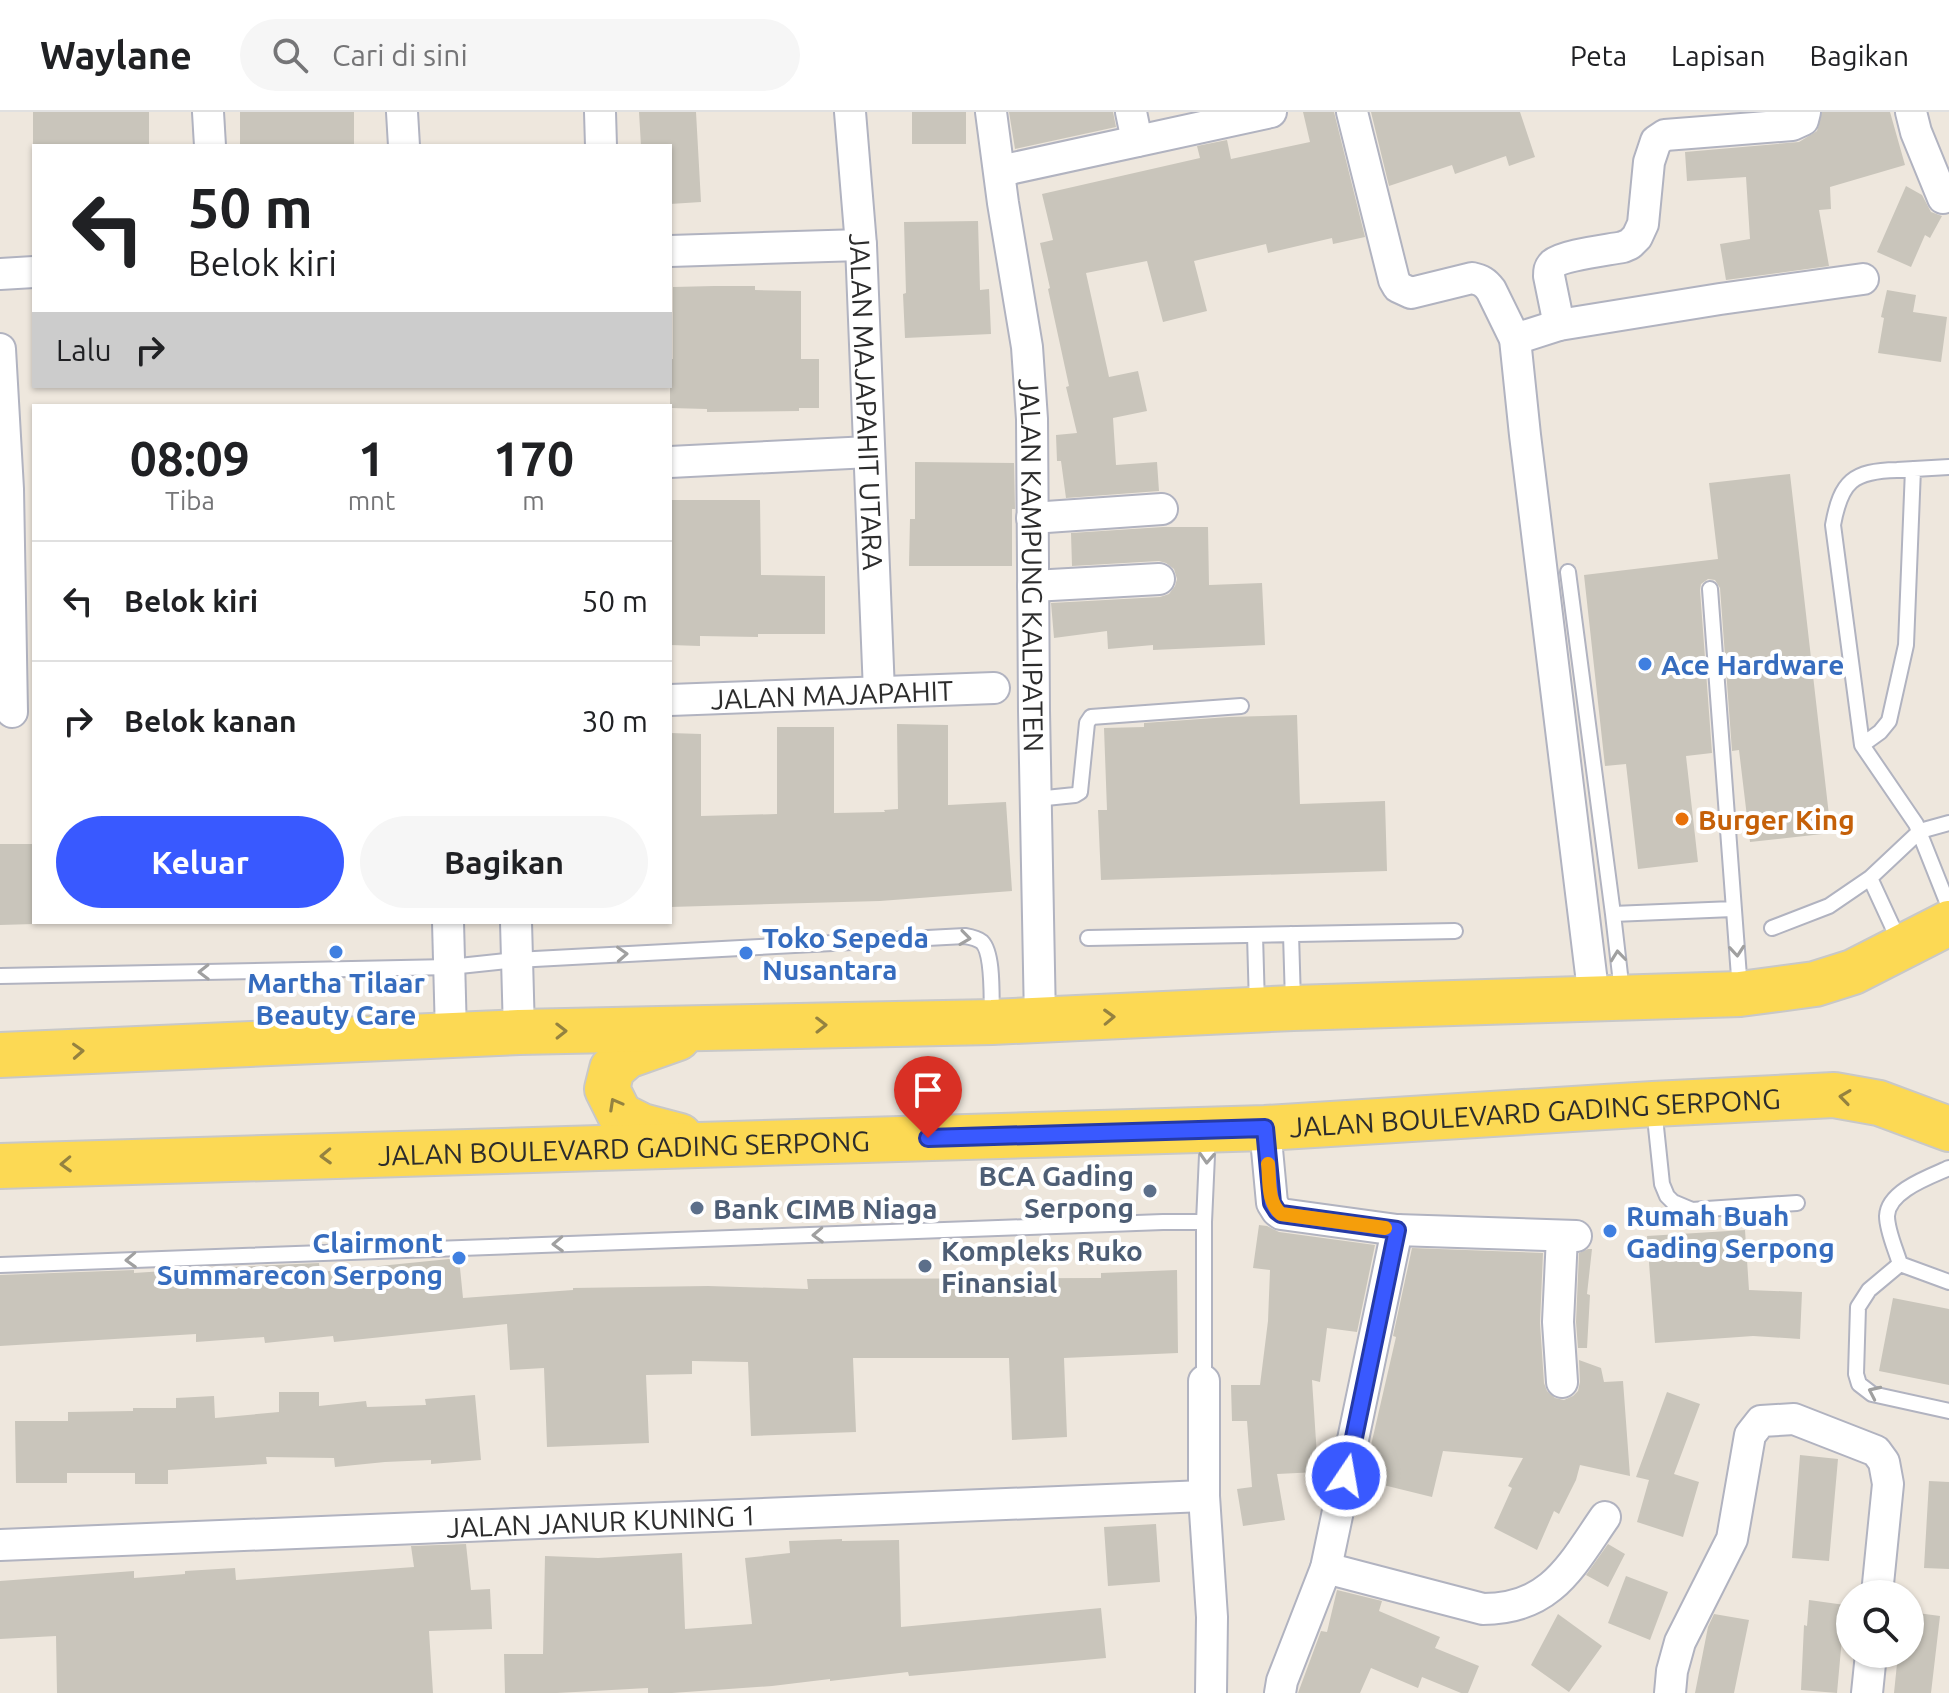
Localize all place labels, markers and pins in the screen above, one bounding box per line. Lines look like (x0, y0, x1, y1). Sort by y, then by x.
place label: Ace Hardware (1661, 649, 1844, 680)
marker: Ace Hardware (1636, 655, 1654, 673)
place label: Burger King (1698, 804, 1855, 835)
marker: Burger King (1673, 810, 1691, 828)
place label: Toko Sepeda Nusantara (762, 922, 929, 985)
marker: Martha Tilaar Beauty Care (327, 943, 345, 961)
marker: Toko Sepeda Nusantara (737, 944, 755, 962)
place label: Martha Tilaar Beauty Care (247, 967, 425, 1030)
pin (894, 1056, 962, 1138)
place label: BCA Gading Serpong (978, 1160, 1134, 1223)
marker: BCA Gading Serpong (1141, 1182, 1159, 1200)
place label: Bank CIMB Niaga (713, 1193, 938, 1224)
marker: Bank CIMB Niaga (688, 1199, 706, 1217)
place label: Rumah Buah Gading Serpong (1626, 1200, 1835, 1263)
marker: Rumah Buah Gading Serpong (1601, 1222, 1619, 1240)
place label: Clairmont Summarecon Serpong (157, 1227, 443, 1290)
place label: Kompleks Ruko Finansial (941, 1235, 1143, 1298)
marker: Clairmont Summarecon Serpong (450, 1249, 468, 1267)
marker: Kompleks Ruko Finansial (916, 1257, 934, 1275)

